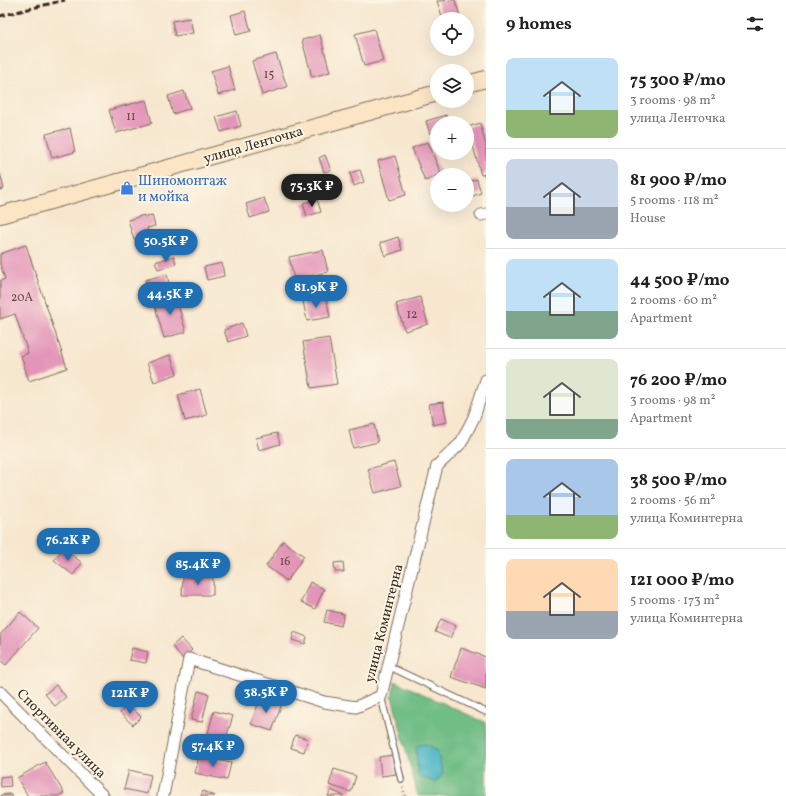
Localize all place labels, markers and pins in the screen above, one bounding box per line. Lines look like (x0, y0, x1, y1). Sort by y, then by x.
place label: Шиномонтаж и мойка (138, 172, 227, 207)
pin: 75.3K ₽ (275, 174, 349, 208)
shop icon: Шиномонтаж и мойка (119, 180, 135, 196)
pin: 50.5K ₽ (129, 229, 203, 263)
pin: 81.9K ₽ (279, 275, 353, 309)
pin: 44.5K ₽ (133, 282, 207, 316)
pin: 76.2K ₽ (31, 528, 105, 562)
pin: 85.4K ₽ (161, 552, 235, 586)
pin: 38.5K ₽ (229, 680, 303, 714)
pin: 121K ₽ (97, 681, 163, 715)
pin: 57.4K ₽ (176, 734, 250, 768)

